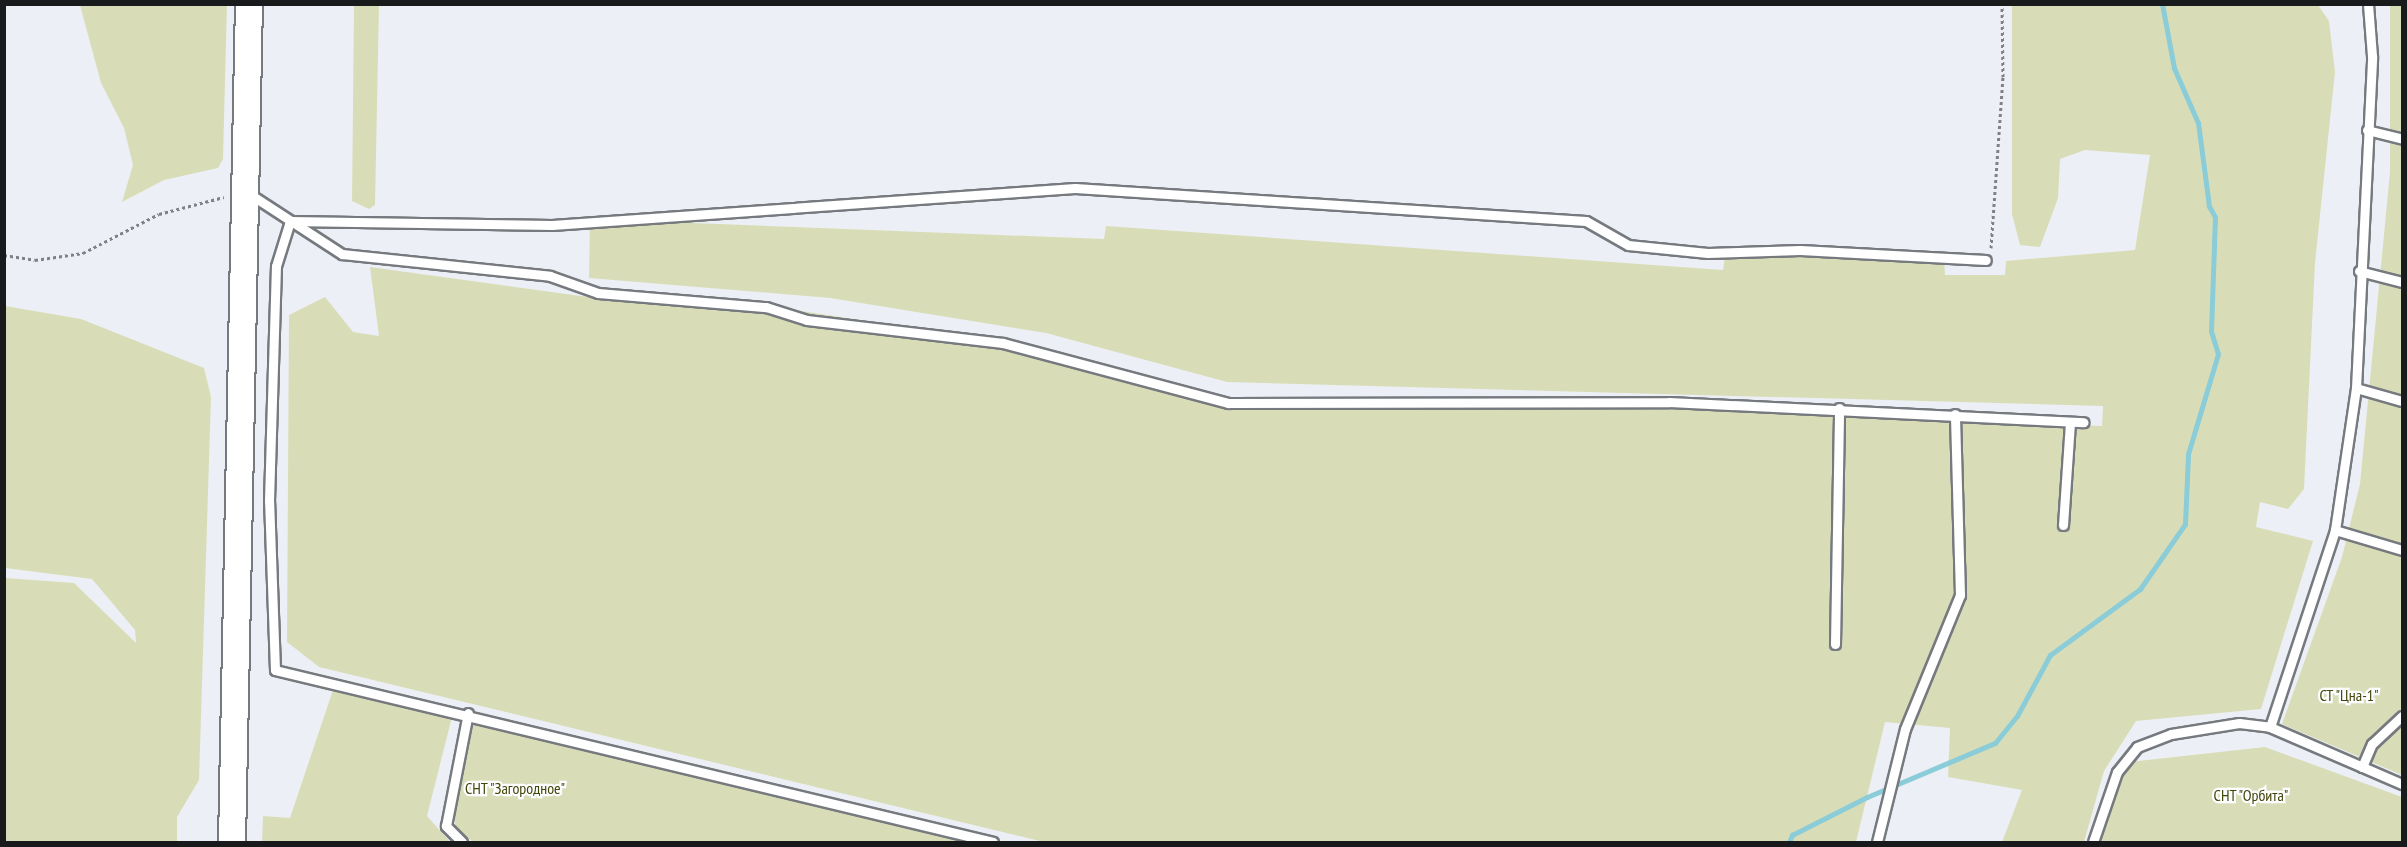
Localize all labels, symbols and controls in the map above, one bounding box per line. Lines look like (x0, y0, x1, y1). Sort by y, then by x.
park label: СТ "Цна-1" (2319, 685, 2379, 705)
park label: СНТ "Загородное" (464, 778, 566, 798)
park label: CНТ "Орбита" (2213, 785, 2289, 805)

